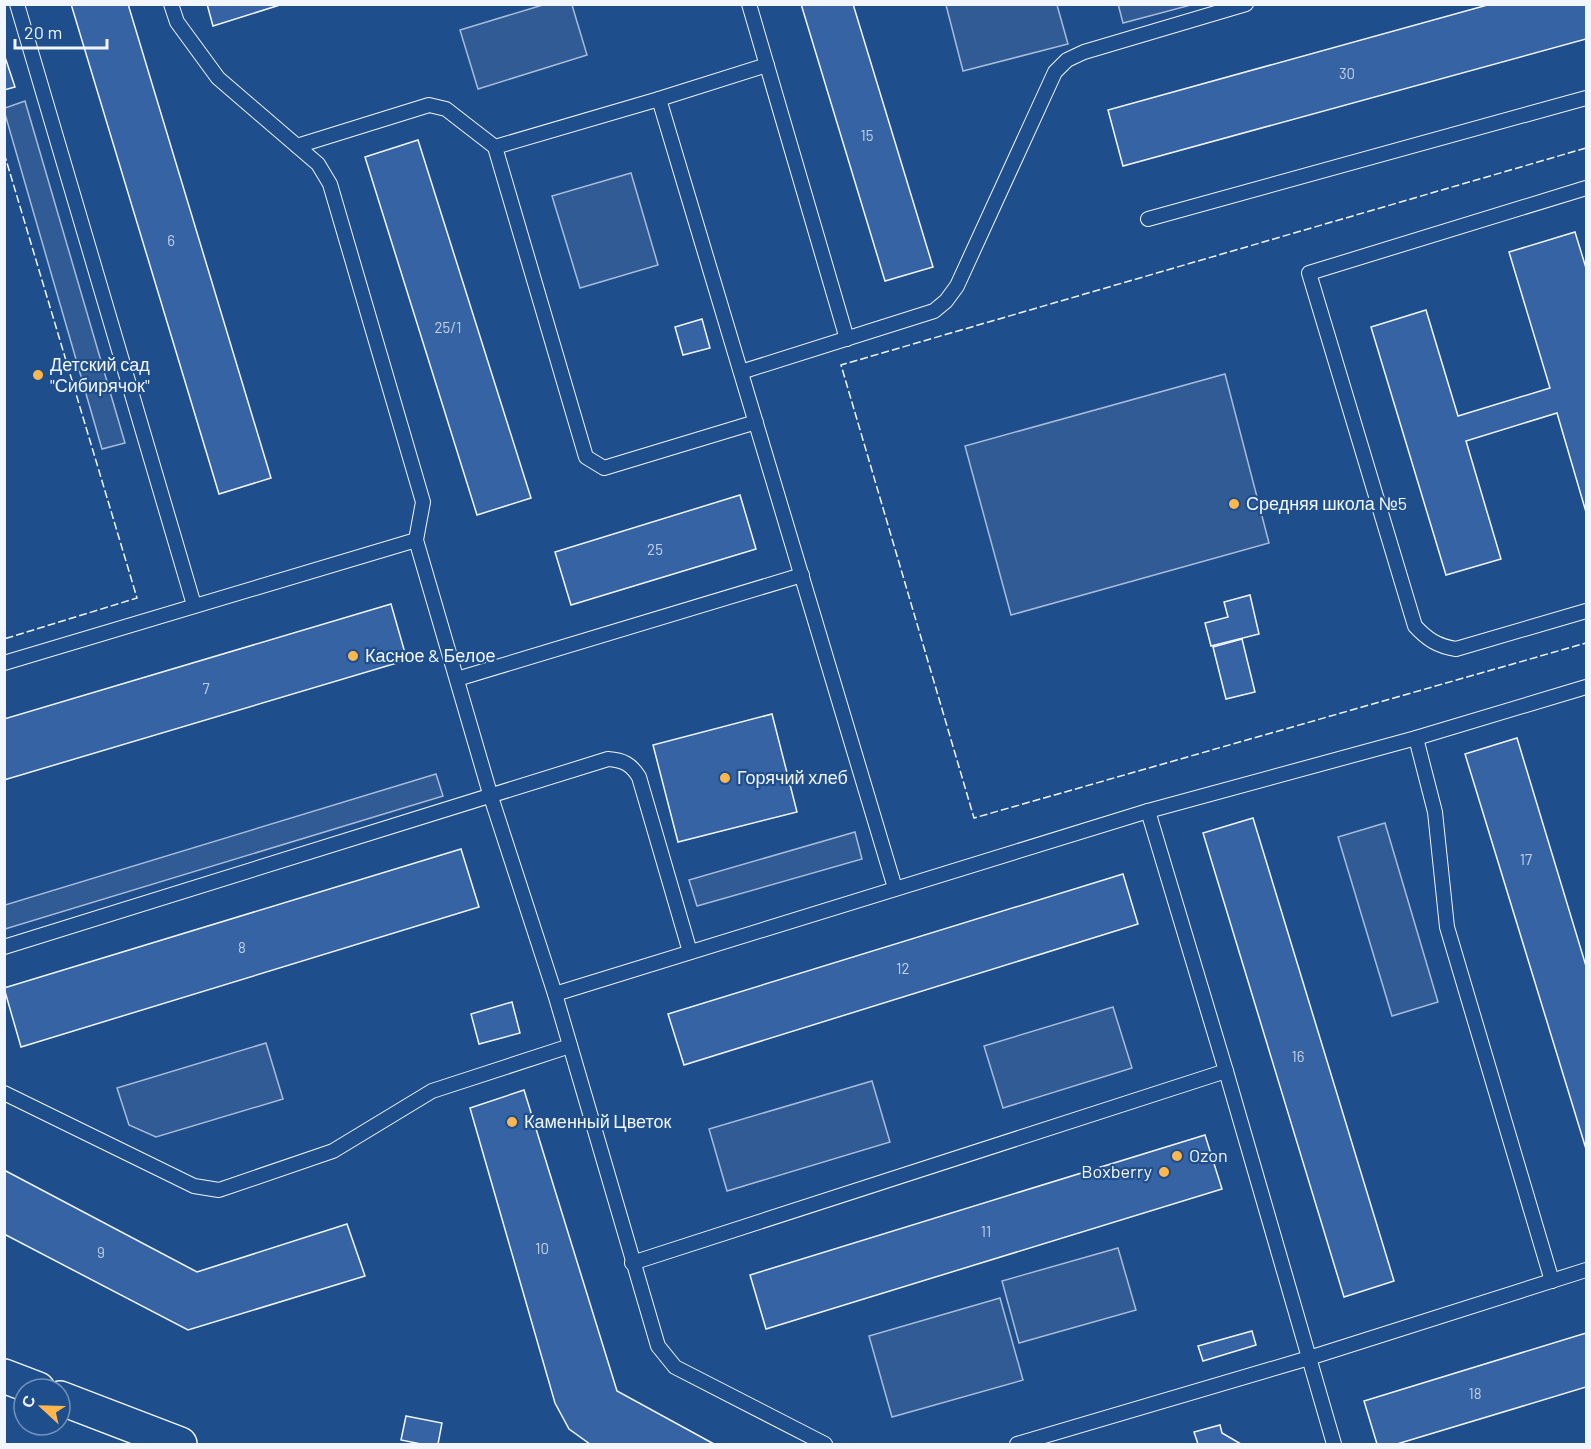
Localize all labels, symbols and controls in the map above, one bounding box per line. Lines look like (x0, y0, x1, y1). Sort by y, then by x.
scale bar (15, 12, 106, 50)
text: 20 m (24, 21, 62, 43)
house number: 30 (1339, 64, 1355, 82)
house number: 15 (861, 126, 873, 144)
house number: 6 (167, 231, 175, 249)
house number: 25/1 (434, 318, 462, 336)
place label: Детский сад "Сибирячок" (50, 353, 150, 396)
marker: Детский сад "Сибирячок" (31, 368, 45, 382)
place label: Средняя школа №5 (1246, 492, 1407, 514)
marker: Средняя школа №5 (1227, 497, 1241, 511)
house number: 25 (647, 540, 663, 558)
place label: Касное & Белое (365, 644, 495, 666)
marker: Касное & Белое (346, 649, 360, 663)
house number: 7 (202, 679, 210, 697)
place label: Горячий хлеб (737, 766, 848, 788)
marker: Горячий хлеб (718, 771, 732, 785)
house number: 17 (1520, 850, 1532, 868)
house number: 8 (238, 938, 246, 956)
house number: 12 (896, 959, 910, 977)
house number: 16 (1292, 1047, 1304, 1065)
place label: Каменный Цветок (524, 1110, 671, 1132)
marker: Каменный Цветок (505, 1115, 519, 1129)
place label: Ozon (1189, 1144, 1228, 1166)
marker: Ozon (1170, 1149, 1184, 1163)
place label: Boxberry (1081, 1160, 1152, 1182)
marker: Boxberry (1157, 1165, 1171, 1179)
house number: 11 (981, 1222, 991, 1240)
house number: 10 (535, 1239, 549, 1257)
house number: 9 (97, 1243, 105, 1261)
north arrow (12, 1377, 72, 1437)
house number: 18 (1468, 1384, 1482, 1402)
text: С (17, 1392, 39, 1410)

